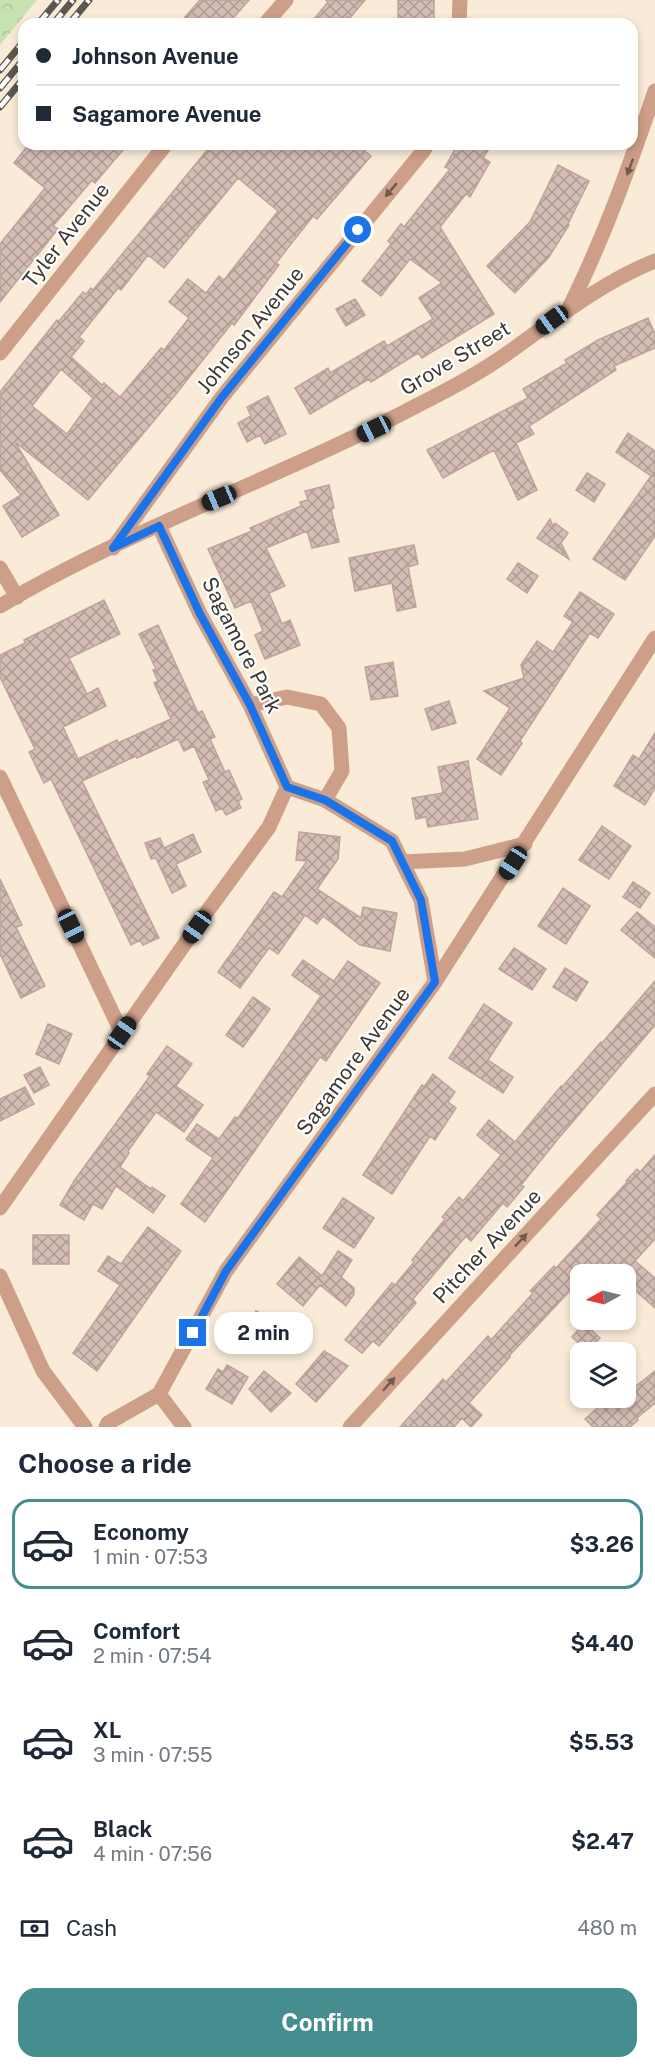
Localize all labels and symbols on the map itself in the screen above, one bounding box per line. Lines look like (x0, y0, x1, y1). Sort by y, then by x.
one-way arrow (624, 158, 634, 176)
street label: Tyler Avenue (17, 178, 115, 292)
one-way arrow (385, 182, 398, 198)
route start (344, 216, 371, 243)
street label: Johnson Avenue (191, 262, 309, 398)
car (532, 302, 572, 338)
street label: Grove Street (396, 315, 514, 401)
car (354, 413, 394, 445)
car (199, 483, 239, 513)
street label: Sagamore Park (197, 573, 287, 718)
car (496, 843, 530, 883)
car (55, 906, 87, 946)
car (179, 907, 215, 947)
street label: Sagamore Avenue (291, 982, 415, 1140)
car (104, 1013, 140, 1053)
street label: Pitcher Avenue (428, 1184, 546, 1308)
one-way arrow (514, 1233, 527, 1248)
north arrow (570, 1264, 636, 1330)
callout: 2 min (214, 1312, 313, 1354)
route end (179, 1319, 206, 1346)
one-way arrow (382, 1377, 395, 1392)

